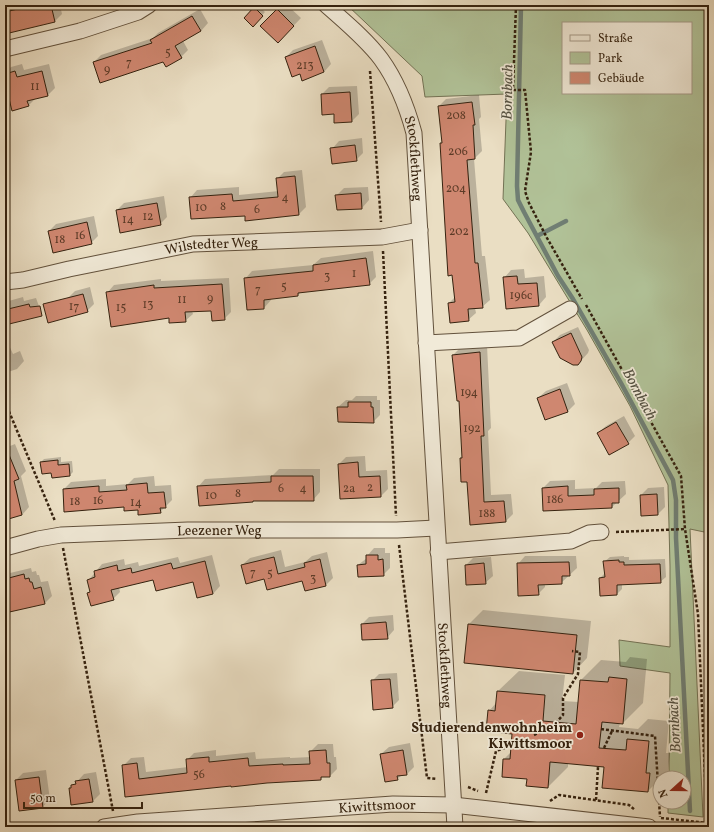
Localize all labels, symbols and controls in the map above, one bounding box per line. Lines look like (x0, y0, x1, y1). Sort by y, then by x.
legend (562, 22, 692, 94)
text: Straße (598, 31, 633, 47)
house number: 5 (165, 45, 171, 61)
text: Park (598, 51, 623, 67)
house number: 7 (126, 55, 132, 71)
house number: 213 (296, 58, 314, 74)
house number: 9 (104, 62, 110, 78)
water label: Bornbach (498, 64, 519, 120)
text: Gebäude (598, 71, 645, 87)
house number: 11 (30, 79, 40, 95)
house number: 208 (446, 108, 466, 124)
street label: Stockflethweg (398, 114, 426, 202)
house number: 206 (448, 144, 468, 160)
house number: 204 (446, 181, 466, 197)
house number: 4 (281, 190, 289, 206)
house number: 8 (220, 199, 226, 215)
house number: 10 (195, 200, 207, 216)
house number: 6 (254, 202, 260, 218)
house number: 12 (142, 209, 154, 225)
house number: 14 (122, 212, 134, 228)
house number: 202 (449, 224, 469, 240)
house number: 16 (75, 228, 85, 244)
house number: 18 (55, 232, 65, 248)
street label: Wilstedter Weg (163, 234, 258, 260)
house number: 1 (352, 266, 356, 282)
house number: 3 (324, 269, 330, 285)
house number: 5 (281, 279, 287, 295)
house number: 7 (255, 282, 261, 298)
house number: 196c (510, 288, 532, 304)
house number: 9 (207, 291, 213, 307)
house number: 11 (177, 292, 187, 308)
house number: 13 (143, 297, 153, 313)
house number: 17 (69, 299, 79, 315)
house number: 15 (116, 300, 126, 316)
water label: Bornbach (616, 365, 661, 424)
house number: 194 (460, 385, 478, 401)
house number: 192 (463, 421, 481, 437)
house number: 2 (367, 480, 373, 496)
house number: 6 (278, 481, 284, 497)
house number: 4 (299, 481, 307, 497)
house number: 2a (343, 481, 355, 497)
house number: 8 (235, 486, 241, 502)
house number: 10 (205, 488, 217, 504)
house number: 186 (547, 492, 563, 508)
house number: 16 (93, 493, 103, 509)
house number: 18 (70, 494, 80, 510)
house number: 14 (130, 495, 142, 511)
house number: 188 (479, 506, 495, 522)
street label: Leezener Weg (177, 522, 262, 541)
house number: 7 (250, 565, 256, 581)
house number: 5 (267, 566, 273, 582)
house number: 3 (310, 571, 316, 587)
street label: Stockflethweg (432, 622, 456, 709)
water label: Bornbach (664, 697, 687, 753)
place label: Studierendenwohnheim Kiwittsmoor (411, 719, 572, 754)
marker: Studierendenwohnheim Kiwittsmoor (575, 730, 585, 740)
house number: 56 (193, 767, 205, 783)
north arrow (652, 770, 692, 810)
scale bar (24, 784, 142, 810)
text: N (656, 787, 672, 799)
text: 50 m (30, 791, 56, 807)
street label: Kiwittsmoor (338, 796, 416, 819)

